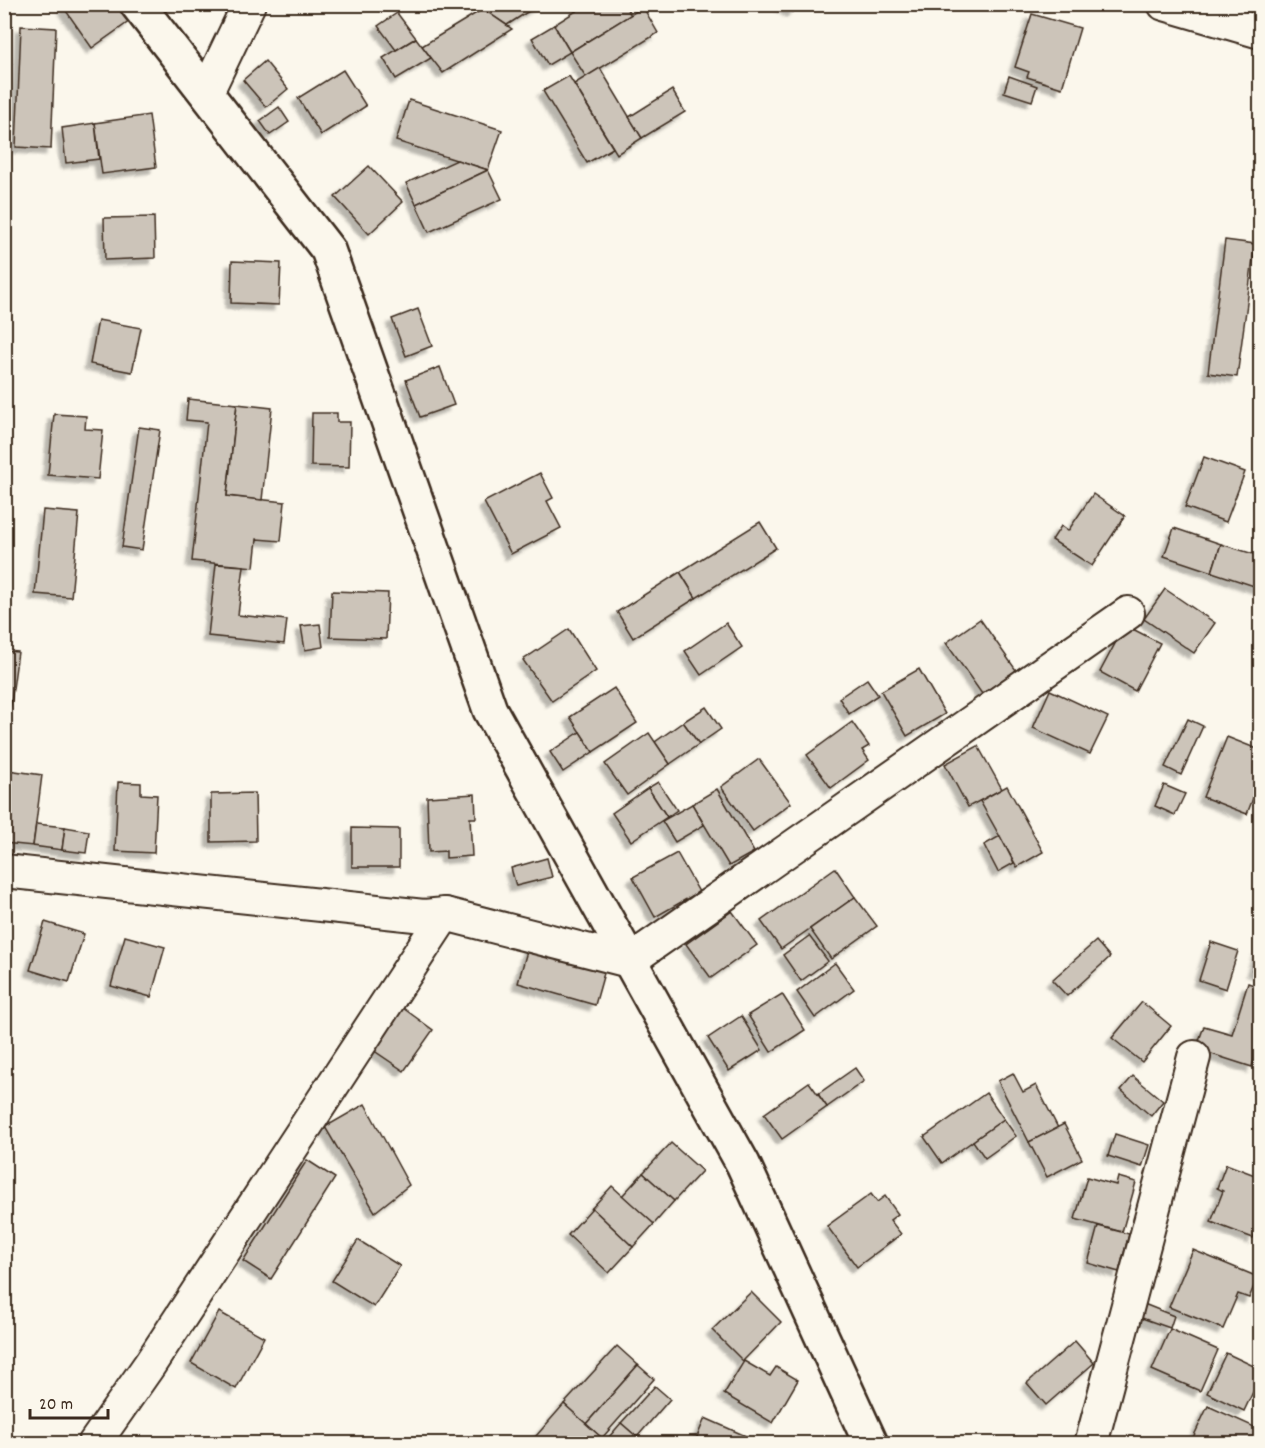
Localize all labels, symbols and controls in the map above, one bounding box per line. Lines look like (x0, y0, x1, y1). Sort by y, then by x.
scale bar (30, 1382, 108, 1420)
text: 20 m (39, 1393, 73, 1418)

